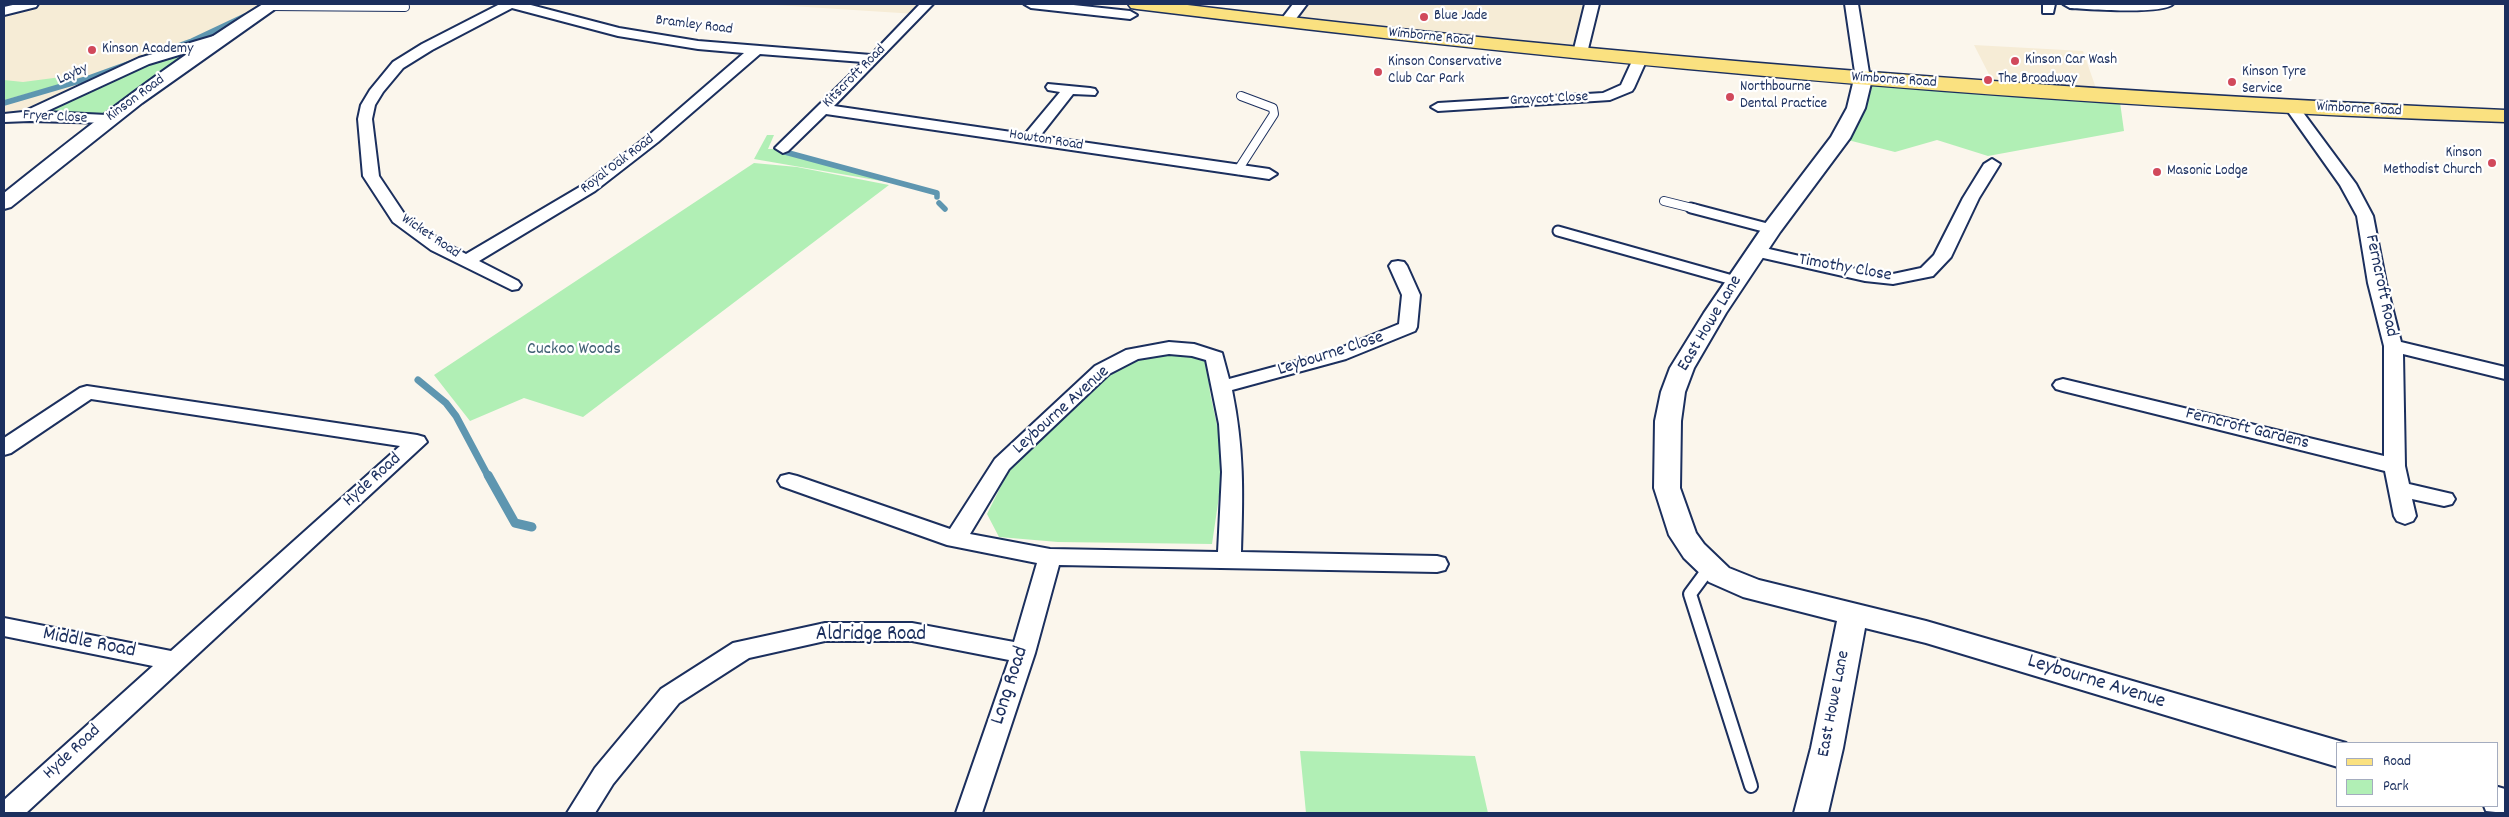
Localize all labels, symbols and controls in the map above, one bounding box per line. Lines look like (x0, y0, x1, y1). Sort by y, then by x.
place label: Blue Jade (1434, 8, 1487, 26)
marker: Blue Jade (1418, 11, 1430, 23)
street label: Bramley Road (654, 12, 734, 40)
street label: Wimborne Road (1388, 25, 1474, 51)
place label: Kinson Academy (102, 41, 193, 59)
street label: Kitscroft Road (820, 42, 890, 112)
marker: Kinson Academy (86, 44, 98, 56)
place label: Kinson Car Wash (2025, 52, 2117, 70)
place label: Kinson Conservative Club Car Park (1388, 54, 1502, 89)
marker: Kinson Car Wash (2009, 55, 2021, 67)
street label: Layby (55, 60, 91, 90)
place label: Kinson Tyre Service (2242, 64, 2306, 99)
marker: Kinson Conservative Club Car Park (1372, 66, 1384, 78)
street label: Wimborne Road (1851, 69, 1937, 93)
place label: The Broadway (1998, 71, 2077, 89)
street label: Kinson Road (103, 72, 169, 126)
marker: The Broadway (1982, 74, 1994, 86)
marker: Kinson Tyre Service (2226, 76, 2238, 88)
place label: Northbourne Dental Practice (1740, 79, 1827, 114)
street label: Graycot Close (1509, 89, 1589, 111)
marker: Northbourne Dental Practice (1724, 91, 1736, 103)
street label: Wimborne Road (2316, 99, 2402, 121)
street label: Fryer Close (22, 107, 88, 129)
street label: Howton Road (1008, 126, 1084, 156)
street label: Royal Oak Road (578, 132, 658, 198)
place label: Kinson Methodist Church (2383, 145, 2482, 180)
marker: Kinson Methodist Church (2486, 157, 2498, 169)
place label: Masonic Lodge (2167, 163, 2248, 181)
marker: Masonic Lodge (2151, 166, 2163, 178)
street label: Wicket Road (397, 211, 463, 263)
street label: Ferncroft Road (2359, 233, 2401, 339)
street label: Timothy Close (1797, 250, 1893, 288)
street label: East Howe Lane (1674, 272, 1748, 376)
street label: Leybourne Close (1275, 328, 1387, 382)
park label: Cuckoo Woods (527, 340, 621, 362)
street label: Leybourne Avenue (1009, 362, 1115, 460)
street label: Ferncroft Gardens (2183, 404, 2311, 456)
street label: Hyde Road (340, 449, 406, 513)
street label: Middle Road (40, 623, 138, 665)
street label: Aldridge Road (816, 623, 926, 649)
street label: Long Road (987, 644, 1035, 728)
street label: East Howe Lane (1814, 649, 1856, 759)
street label: Leybourne Avenue (2024, 650, 2168, 716)
street label: Hyde Road (40, 721, 106, 785)
legend (2336, 742, 2499, 807)
text: Road (2383, 751, 2411, 773)
text: Park (2383, 776, 2409, 798)

